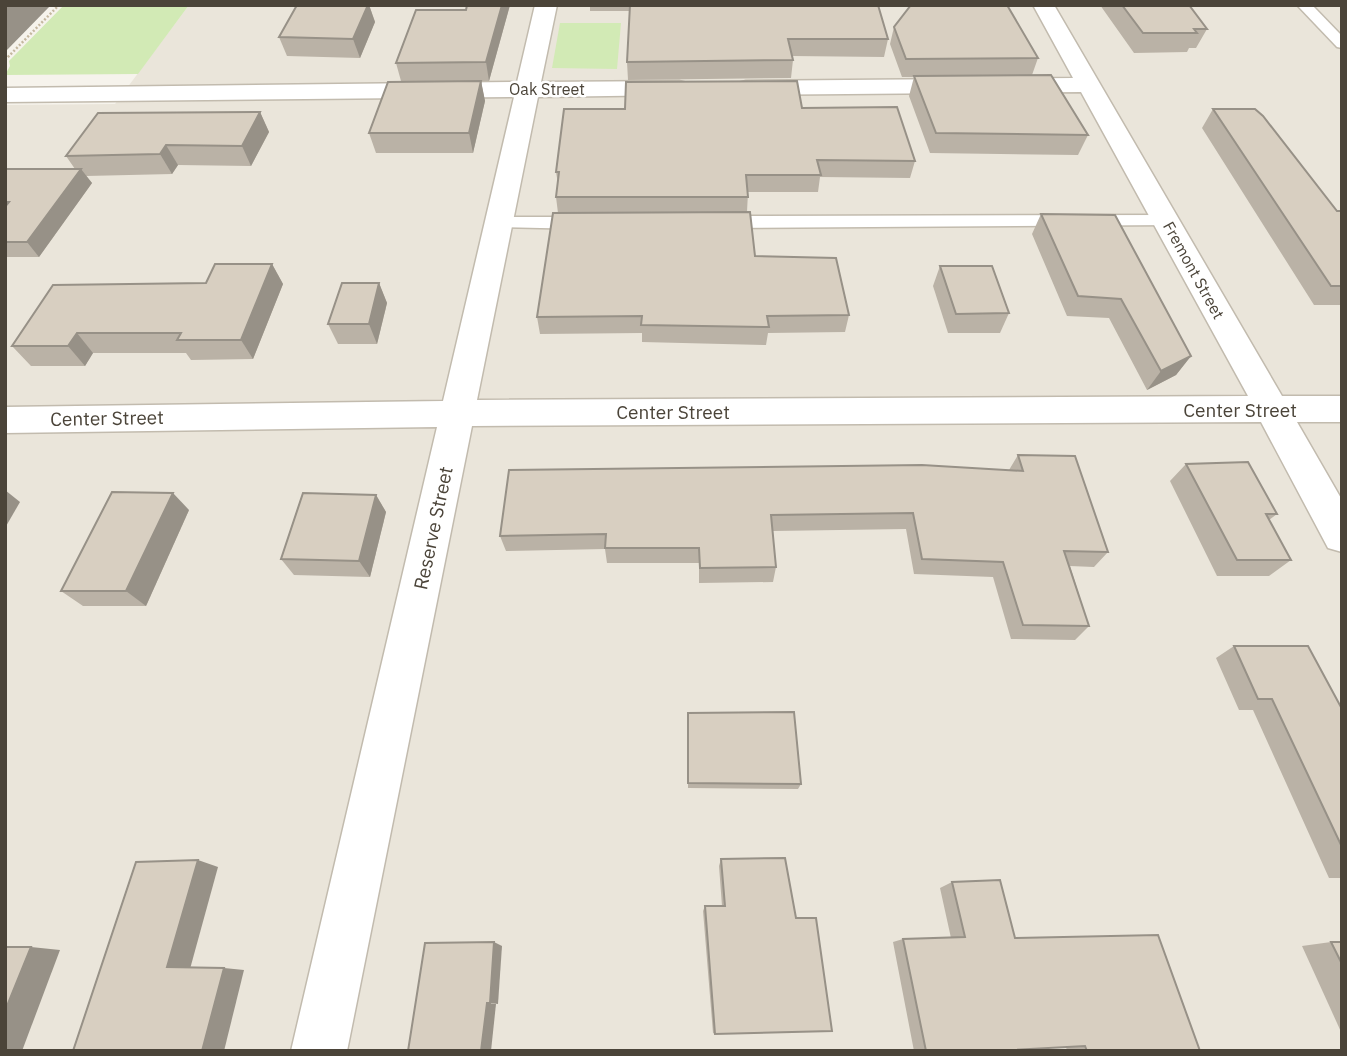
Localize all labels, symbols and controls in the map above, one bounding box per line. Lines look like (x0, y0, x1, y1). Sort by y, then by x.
street label: Oak Street (509, 79, 585, 99)
street label: Fremont Street (1159, 218, 1229, 322)
street label: Center Street (1183, 398, 1297, 422)
street label: Center Street (616, 400, 730, 424)
street label: Center Street (50, 405, 164, 431)
street label: Reserve Street (408, 464, 458, 592)

